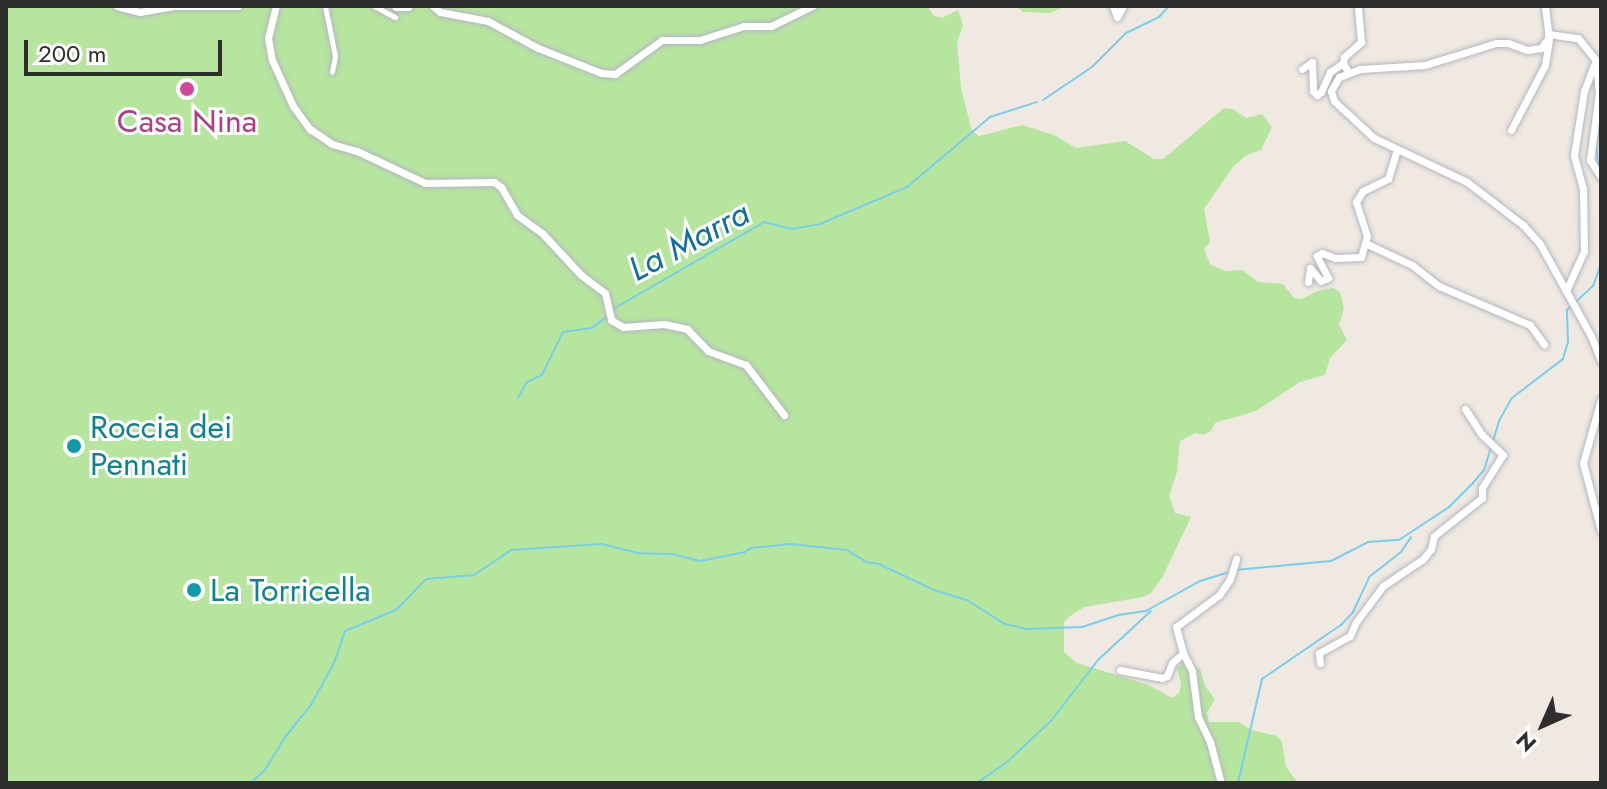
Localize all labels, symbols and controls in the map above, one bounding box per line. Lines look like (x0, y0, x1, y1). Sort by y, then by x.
scale bar (28, 24, 226, 74)
text: 200 m (38, 36, 106, 71)
marker: Casa Nina (178, 80, 196, 98)
place label: Casa Nina (117, 102, 257, 140)
water label: La Marra (622, 192, 756, 290)
place label: Roccia dei Pennati (90, 409, 232, 484)
marker: Roccia dei Pennati (65, 437, 83, 455)
place label: La Torricella (210, 571, 371, 609)
marker: La Torricella (185, 581, 203, 599)
north arrow (1503, 685, 1583, 765)
text: N (1509, 724, 1544, 759)

